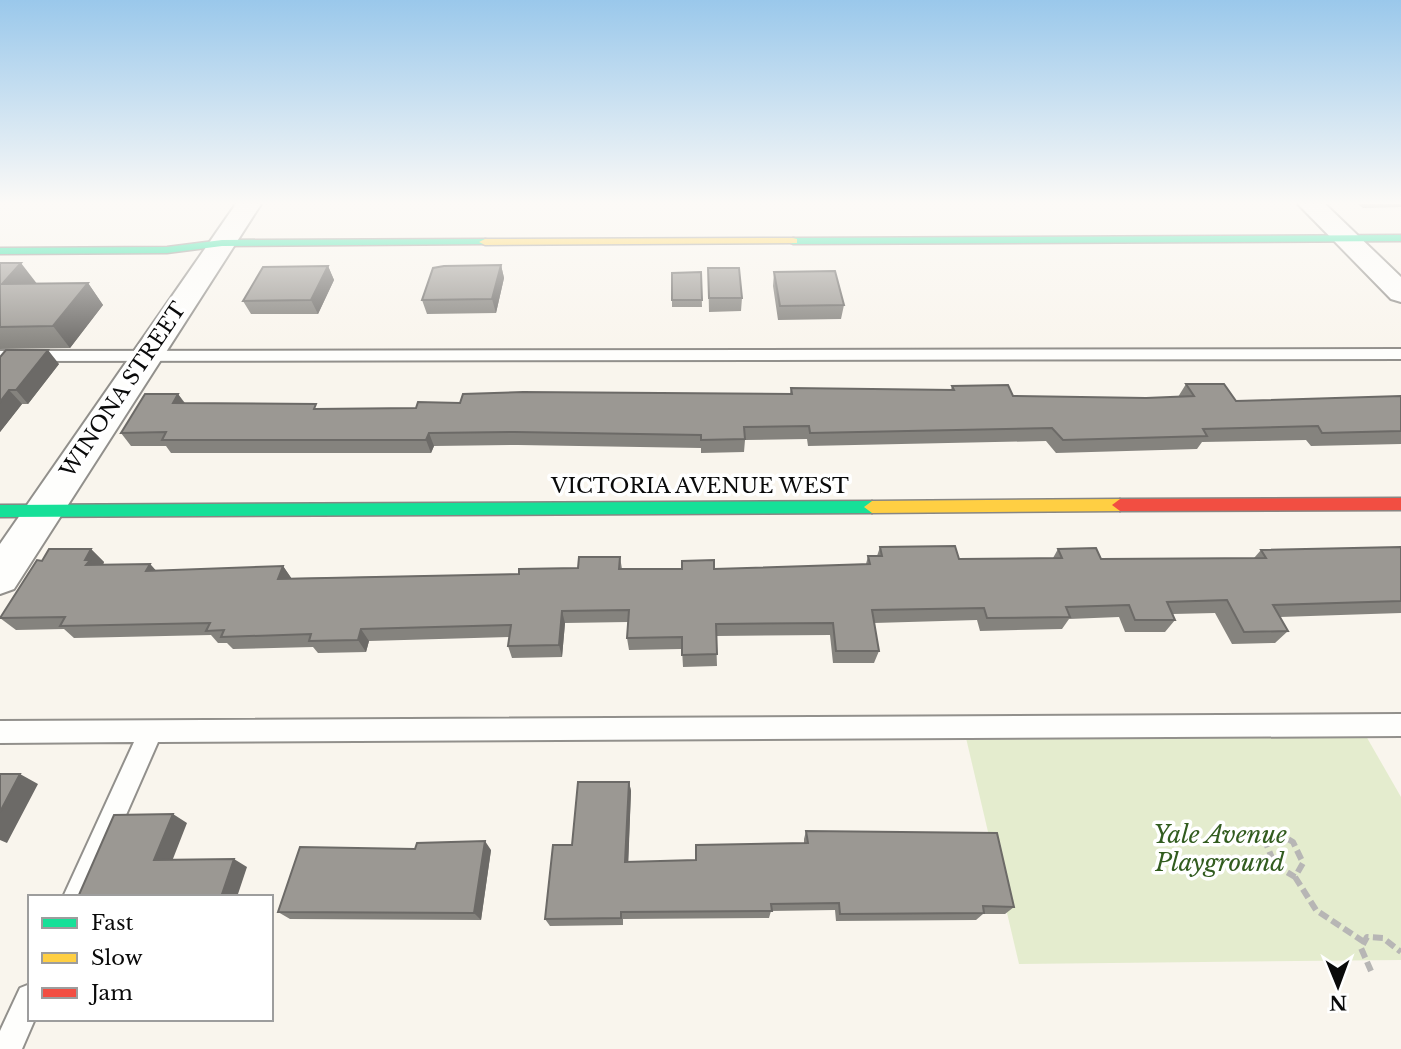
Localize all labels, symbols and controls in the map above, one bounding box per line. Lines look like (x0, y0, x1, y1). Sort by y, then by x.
street label: WINONA STREET (54, 297, 191, 483)
street label: VICTORIA AVENUE WEST (550, 473, 849, 499)
park label: Yale Avenue Playground (1153, 820, 1287, 877)
legend (28, 895, 273, 1021)
text: Fast (91, 910, 133, 936)
text: Slow (91, 945, 143, 971)
north arrow (1303, 951, 1373, 1021)
text: Jam (88, 980, 133, 1006)
text: N (1329, 991, 1347, 1014)

